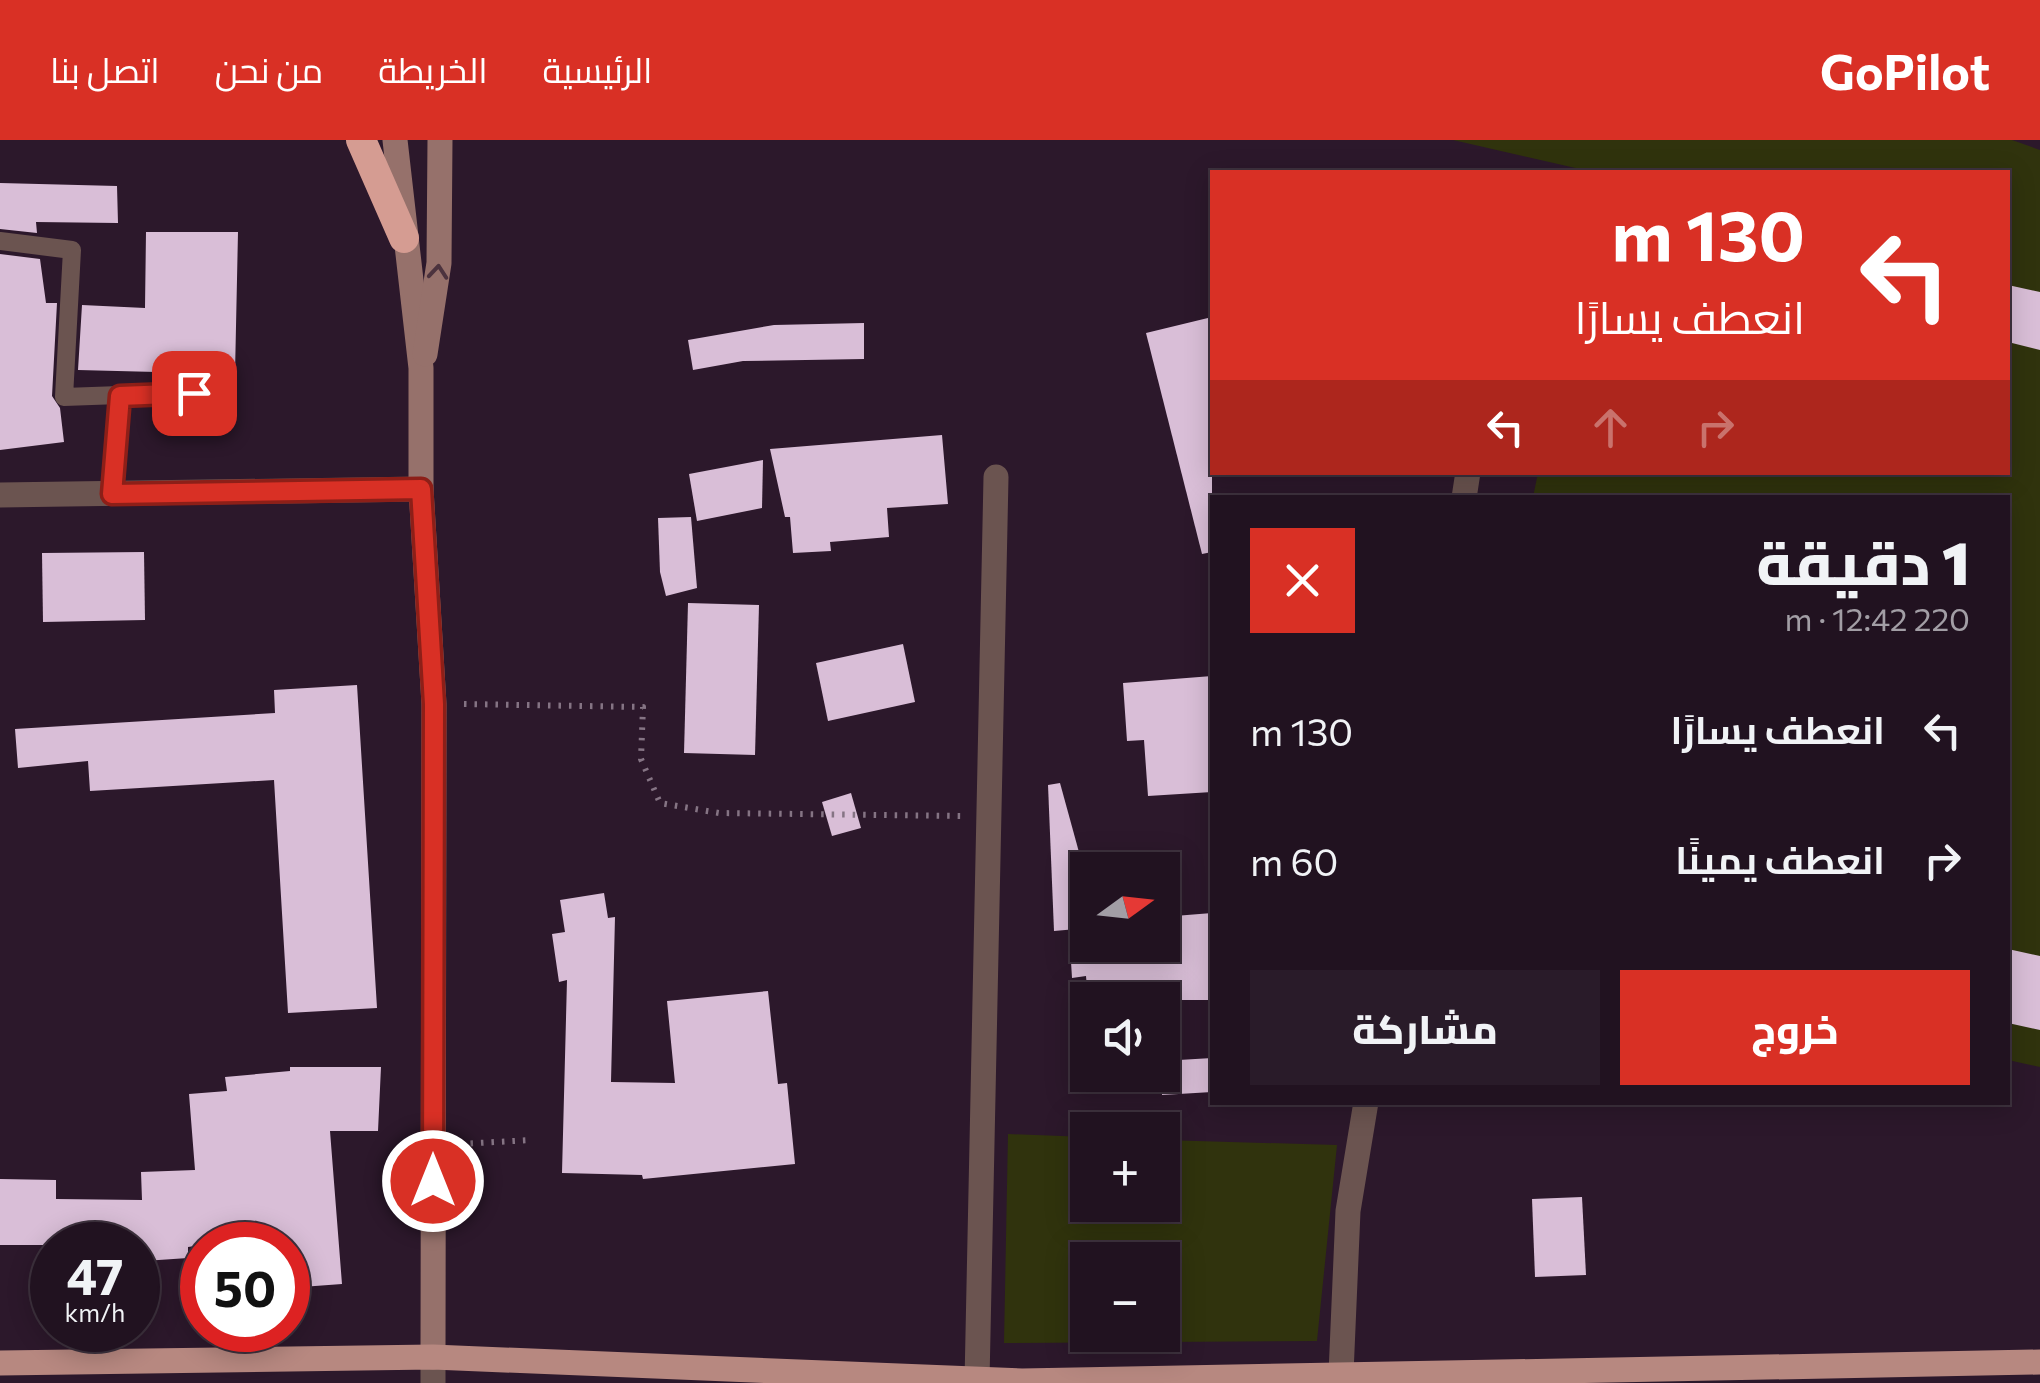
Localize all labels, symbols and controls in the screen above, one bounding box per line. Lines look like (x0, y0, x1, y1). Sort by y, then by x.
text: GoPilot (1820, 41, 1990, 100)
text: اتصل بنا (50, 47, 160, 90)
text: من نحن (215, 47, 323, 90)
text: الخريطة (378, 47, 488, 90)
text: الرئيسية (543, 47, 652, 90)
text: 130 m (1612, 190, 1805, 275)
icon: left (1840, 210, 1970, 340)
one-way arrow (426, 264, 448, 280)
text: انعطف يسارًا (1575, 288, 1805, 343)
pin (152, 351, 237, 436)
icon: arrive (167, 366, 222, 421)
icon: left (1478, 400, 1533, 455)
icon: ahead (1583, 400, 1638, 455)
icon: right (1688, 400, 1743, 455)
text: 1 دقيقة (1756, 524, 1970, 597)
button: close (1250, 528, 1355, 633)
text: 220 m · 12:42 (1784, 598, 1970, 638)
icon: left (1915, 703, 1970, 758)
text: انعطف يسارًا (1670, 705, 1885, 752)
text: 130 m (1250, 707, 1353, 754)
icon: right (1915, 833, 1970, 888)
text: انعطف يمينًا (1675, 835, 1885, 882)
text: 60 m (1250, 837, 1338, 884)
north arrow (1070, 852, 1180, 962)
map controls (1070, 852, 1180, 1352)
button: مشاركة (1250, 970, 1600, 1085)
button: خروج (1620, 970, 1970, 1085)
button: sound (1070, 982, 1180, 1092)
button: + (1070, 1112, 1180, 1222)
position arrow (381, 1129, 485, 1233)
speed limit sign: 50 (180, 1222, 310, 1352)
button: − (1070, 1242, 1180, 1352)
text: 47 (66, 1244, 124, 1305)
text: km/h (65, 1297, 125, 1327)

